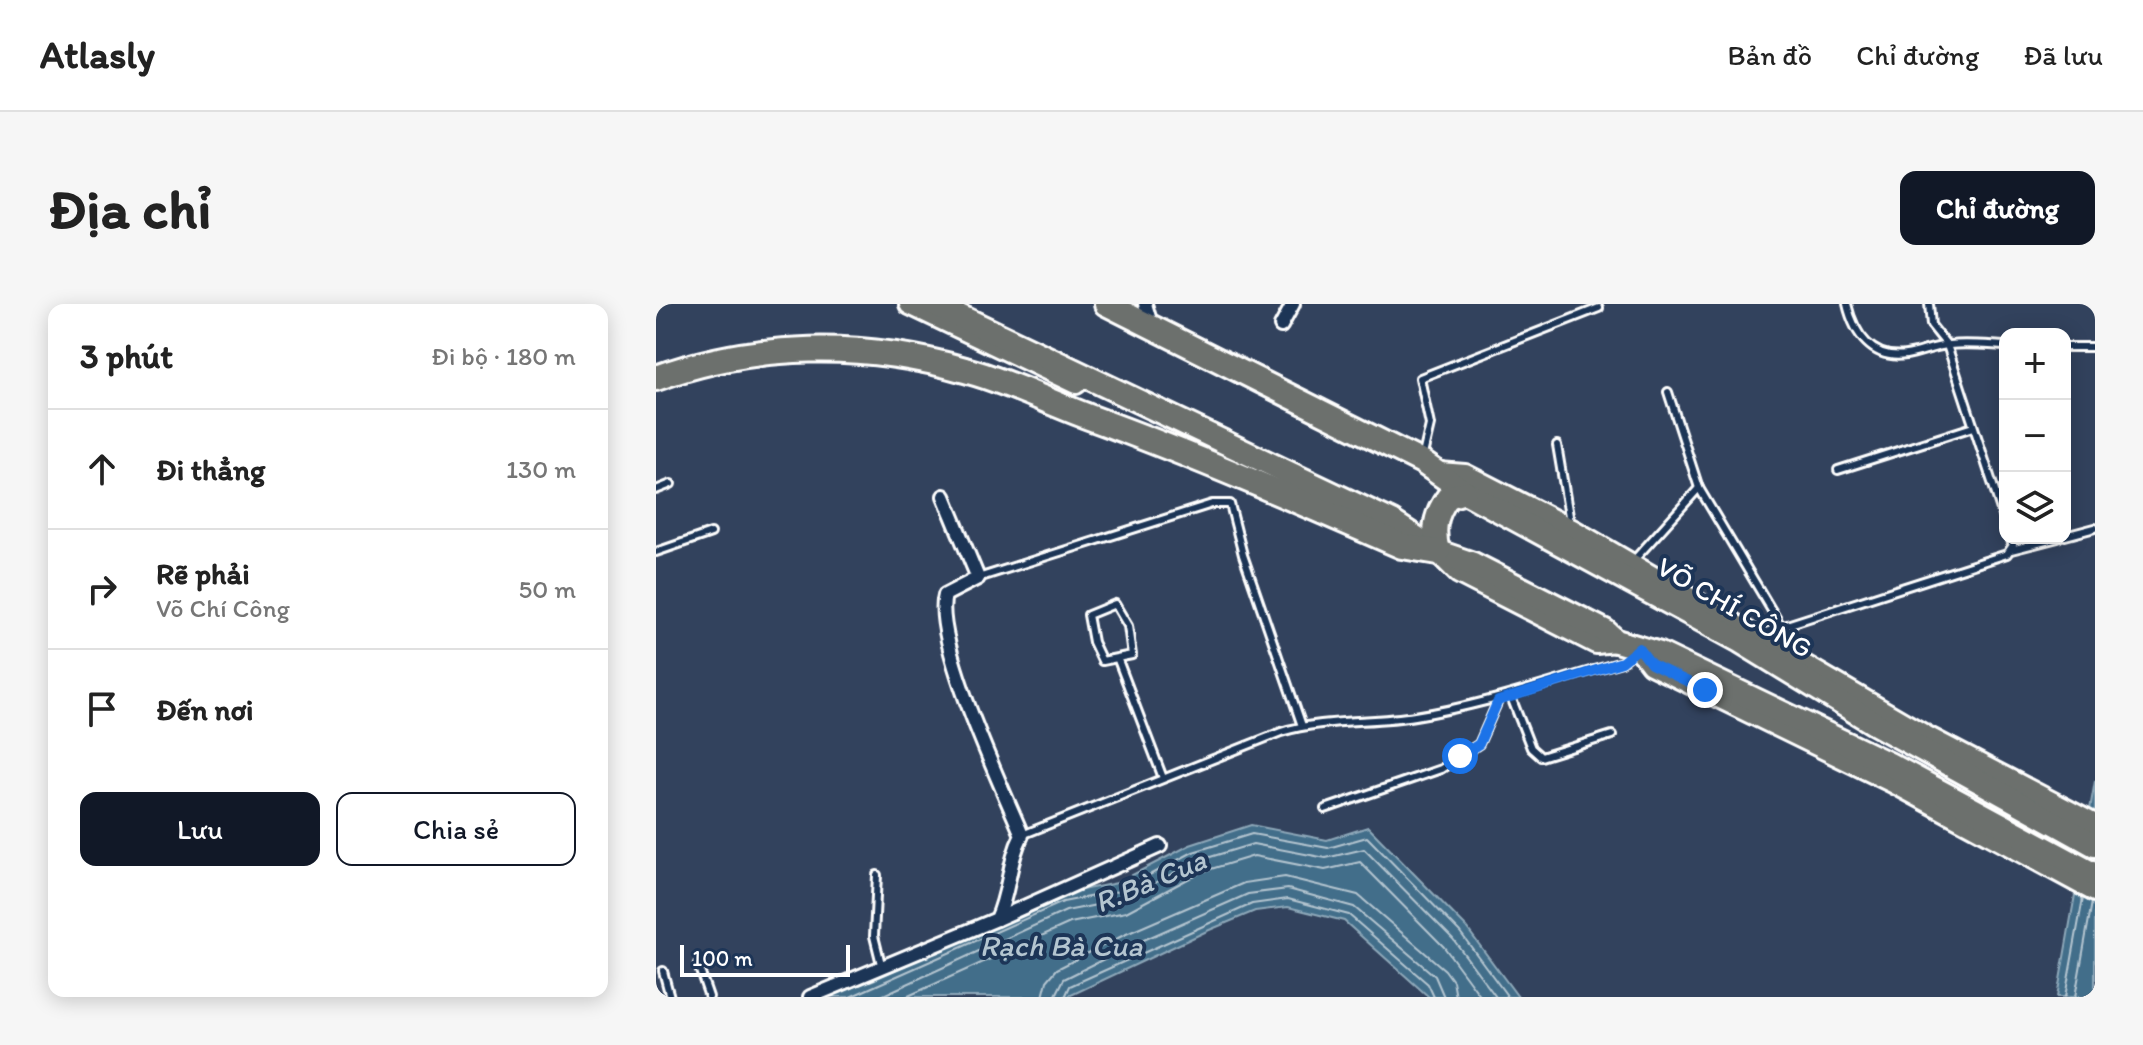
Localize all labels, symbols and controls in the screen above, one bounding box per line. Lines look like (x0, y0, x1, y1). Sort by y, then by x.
text: Atlasly (40, 32, 155, 78)
text: Bản đồ (1728, 38, 1812, 72)
text: Chỉ đường (1856, 38, 1979, 72)
text: Đã lưu (2023, 38, 2103, 72)
button: Chỉ đường (1900, 171, 2095, 245)
text: Địa chỉ (48, 175, 211, 242)
map controls (1999, 328, 2071, 544)
button: + (1999, 328, 2071, 400)
text: 3 phút (80, 336, 173, 377)
text: Đi bộ · 180 m (431, 340, 576, 372)
button: − (1999, 400, 2071, 472)
icon: ahead (80, 447, 124, 491)
text: Đi thẳng (156, 451, 265, 488)
text: 130 m (506, 453, 576, 485)
button: layers (1999, 472, 2071, 544)
street label: VÕ CHÍ CÔNG (1651, 549, 1819, 665)
text: Rẽ phải (156, 555, 250, 592)
icon: right (80, 567, 124, 611)
text: 50 m (519, 573, 576, 605)
text: Võ Chí Công (156, 592, 290, 624)
route end (1687, 672, 1723, 708)
icon: arrive (80, 687, 124, 731)
text: Đến nơi (156, 691, 254, 728)
route start (1442, 738, 1478, 774)
button: Lưu (80, 792, 320, 866)
button: Chia sẻ (336, 792, 576, 866)
water label: R.Bà Cua (1089, 840, 1212, 921)
water label: Rạch Bà Cua (980, 927, 1143, 964)
scale bar (680, 941, 850, 977)
text: 100 m (692, 945, 753, 972)

